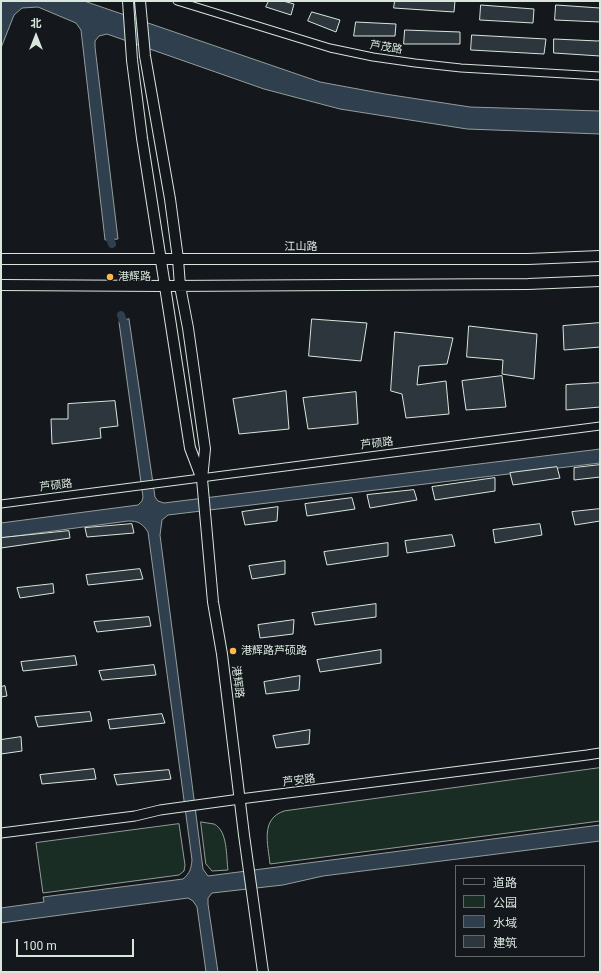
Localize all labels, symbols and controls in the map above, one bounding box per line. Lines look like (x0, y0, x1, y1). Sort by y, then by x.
north arrow (16, 16, 56, 56)
text: 北 (31, 17, 42, 30)
street label: 芦茂路 (369, 39, 403, 57)
street label: 江山路 (285, 240, 317, 254)
place label: 港辉路 (118, 270, 151, 284)
marker: 港辉路 (105, 272, 115, 282)
street label: 芦硕路 (360, 435, 394, 453)
street label: 芦硕路 (39, 477, 73, 495)
place label: 港辉路芦硕路 (241, 644, 307, 658)
marker: 港辉路芦硕路 (228, 646, 238, 656)
street label: 港辉路 (228, 665, 246, 699)
street label: 芦安路 (282, 772, 316, 790)
legend (455, 865, 585, 957)
text: 道路 (493, 876, 517, 890)
text: 公园 (493, 896, 517, 910)
text: 水域 (493, 916, 517, 930)
scale bar (18, 931, 136, 957)
text: 建筑 (493, 936, 517, 950)
text: 100 m (23, 939, 57, 953)

